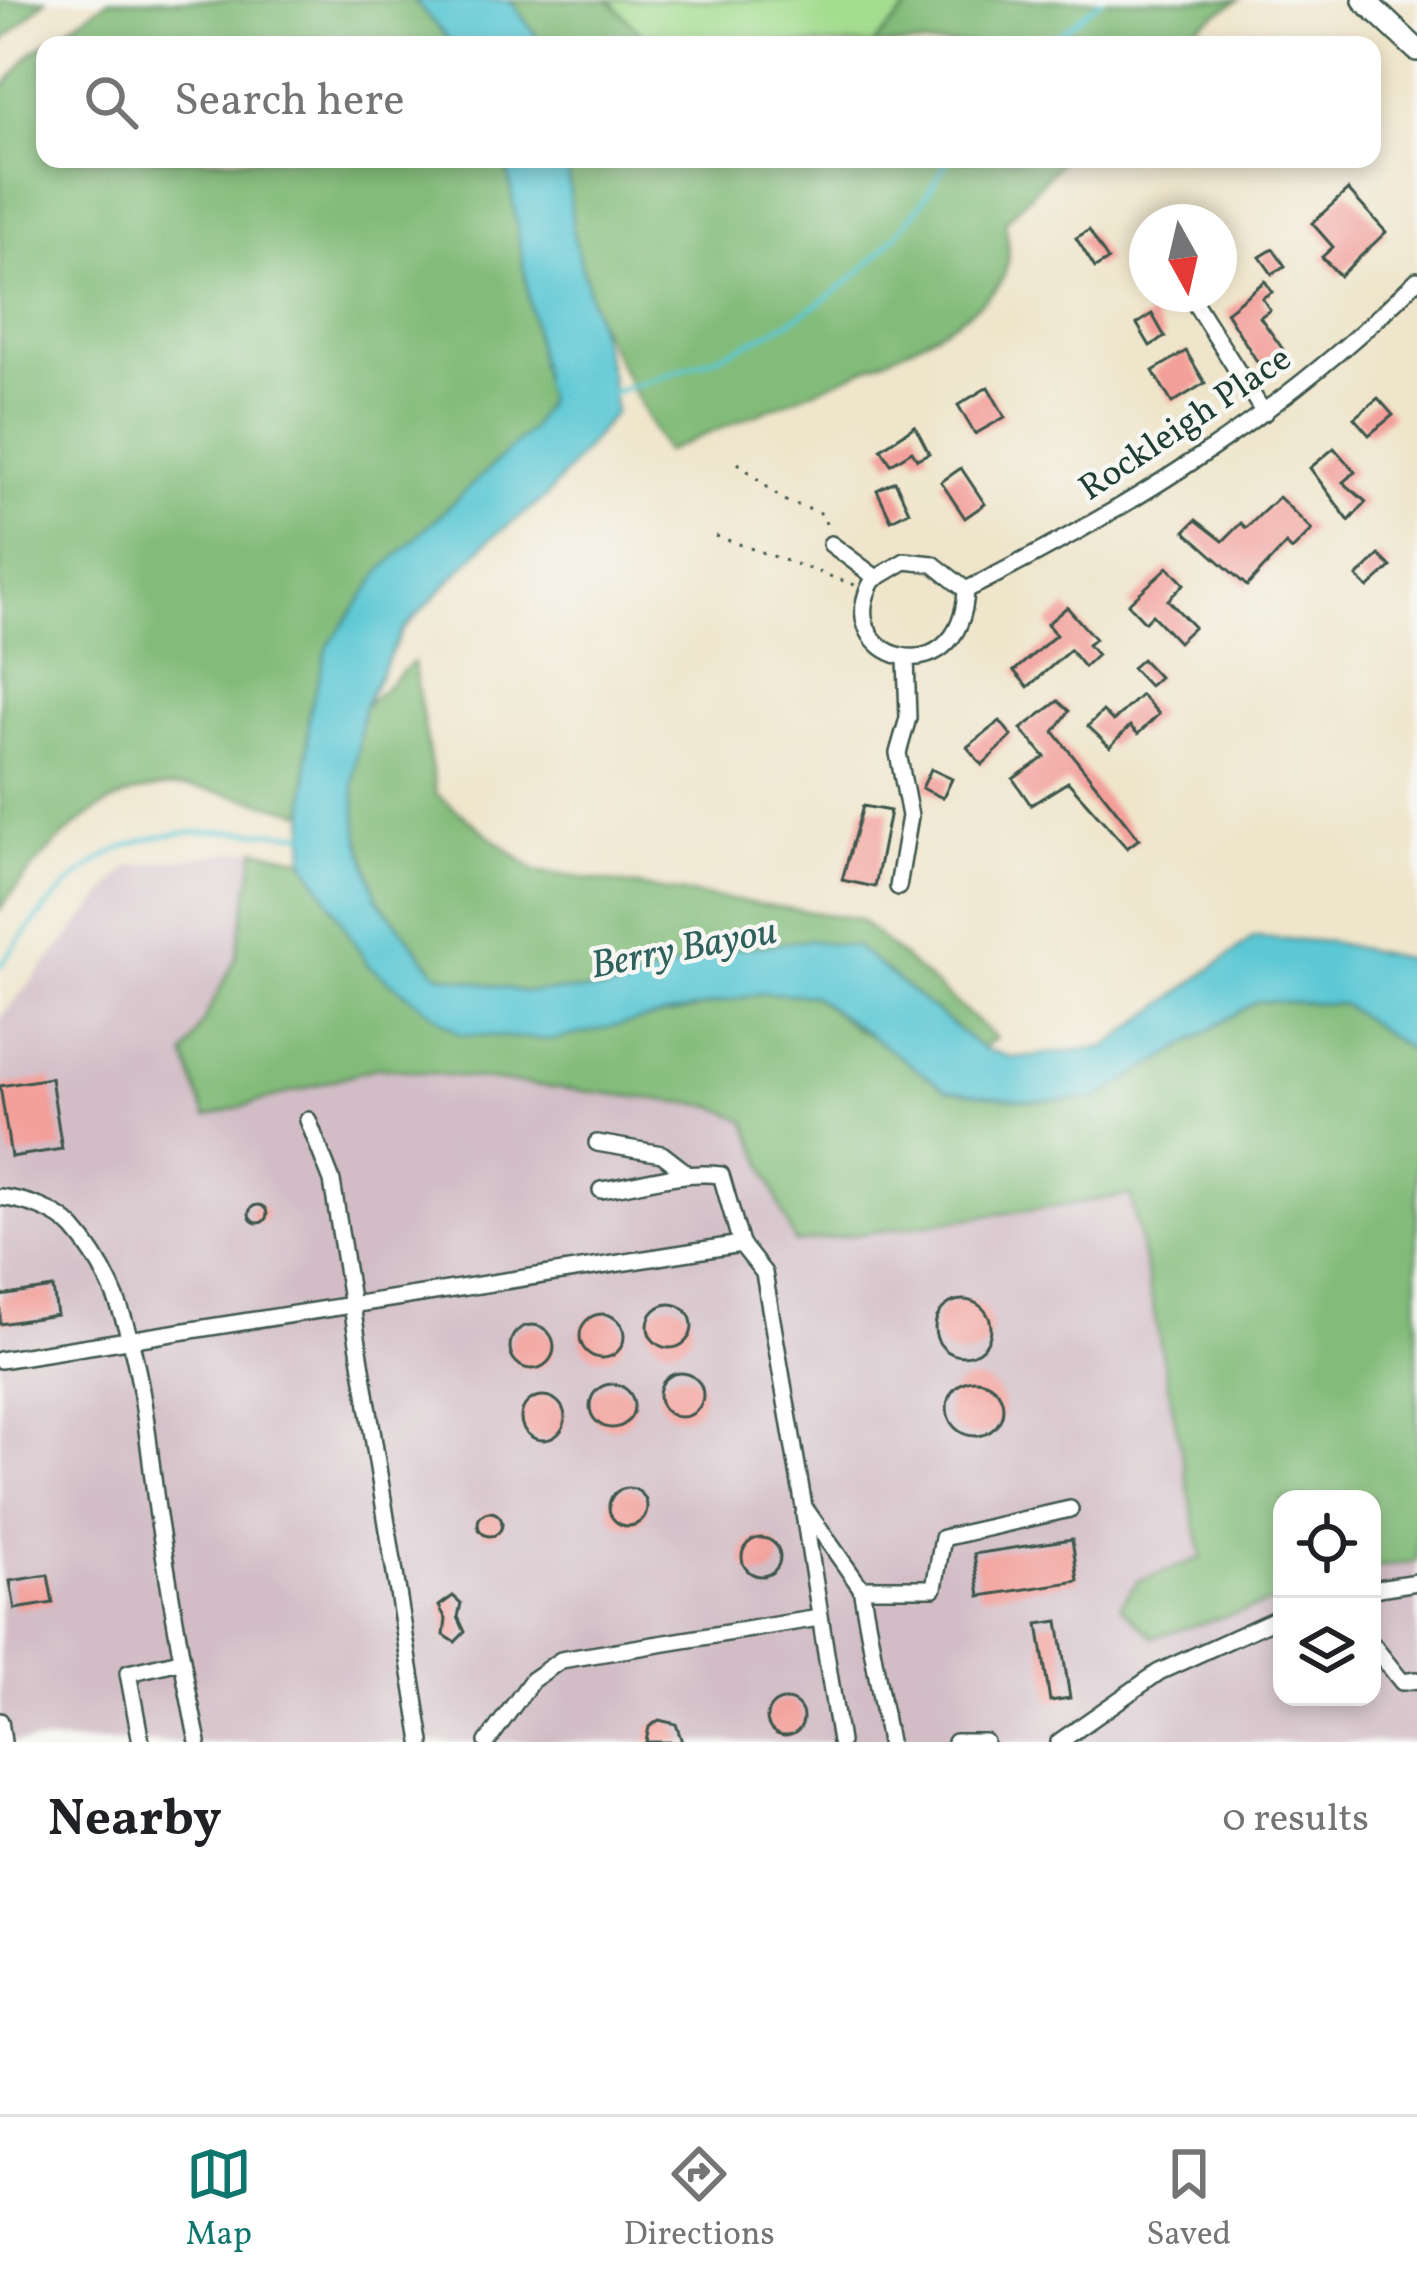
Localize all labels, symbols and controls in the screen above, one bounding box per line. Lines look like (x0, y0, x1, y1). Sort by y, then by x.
search box (36, 36, 1381, 168)
icon: search (78, 69, 144, 135)
text: Search here (174, 71, 405, 134)
north arrow (1129, 204, 1237, 312)
street label: Rockleigh Place (1070, 335, 1302, 515)
water label: Berry Bayou (586, 906, 782, 994)
map controls (1273, 1490, 1381, 1706)
button: locate (1273, 1490, 1381, 1598)
button: layers (1273, 1598, 1381, 1706)
text: Nearby (48, 1785, 222, 1856)
text: 0 results (1222, 1793, 1369, 1847)
tab: Map (186, 2141, 252, 2259)
tab: Directions (623, 2141, 775, 2259)
tab: Saved (1146, 2141, 1231, 2259)

